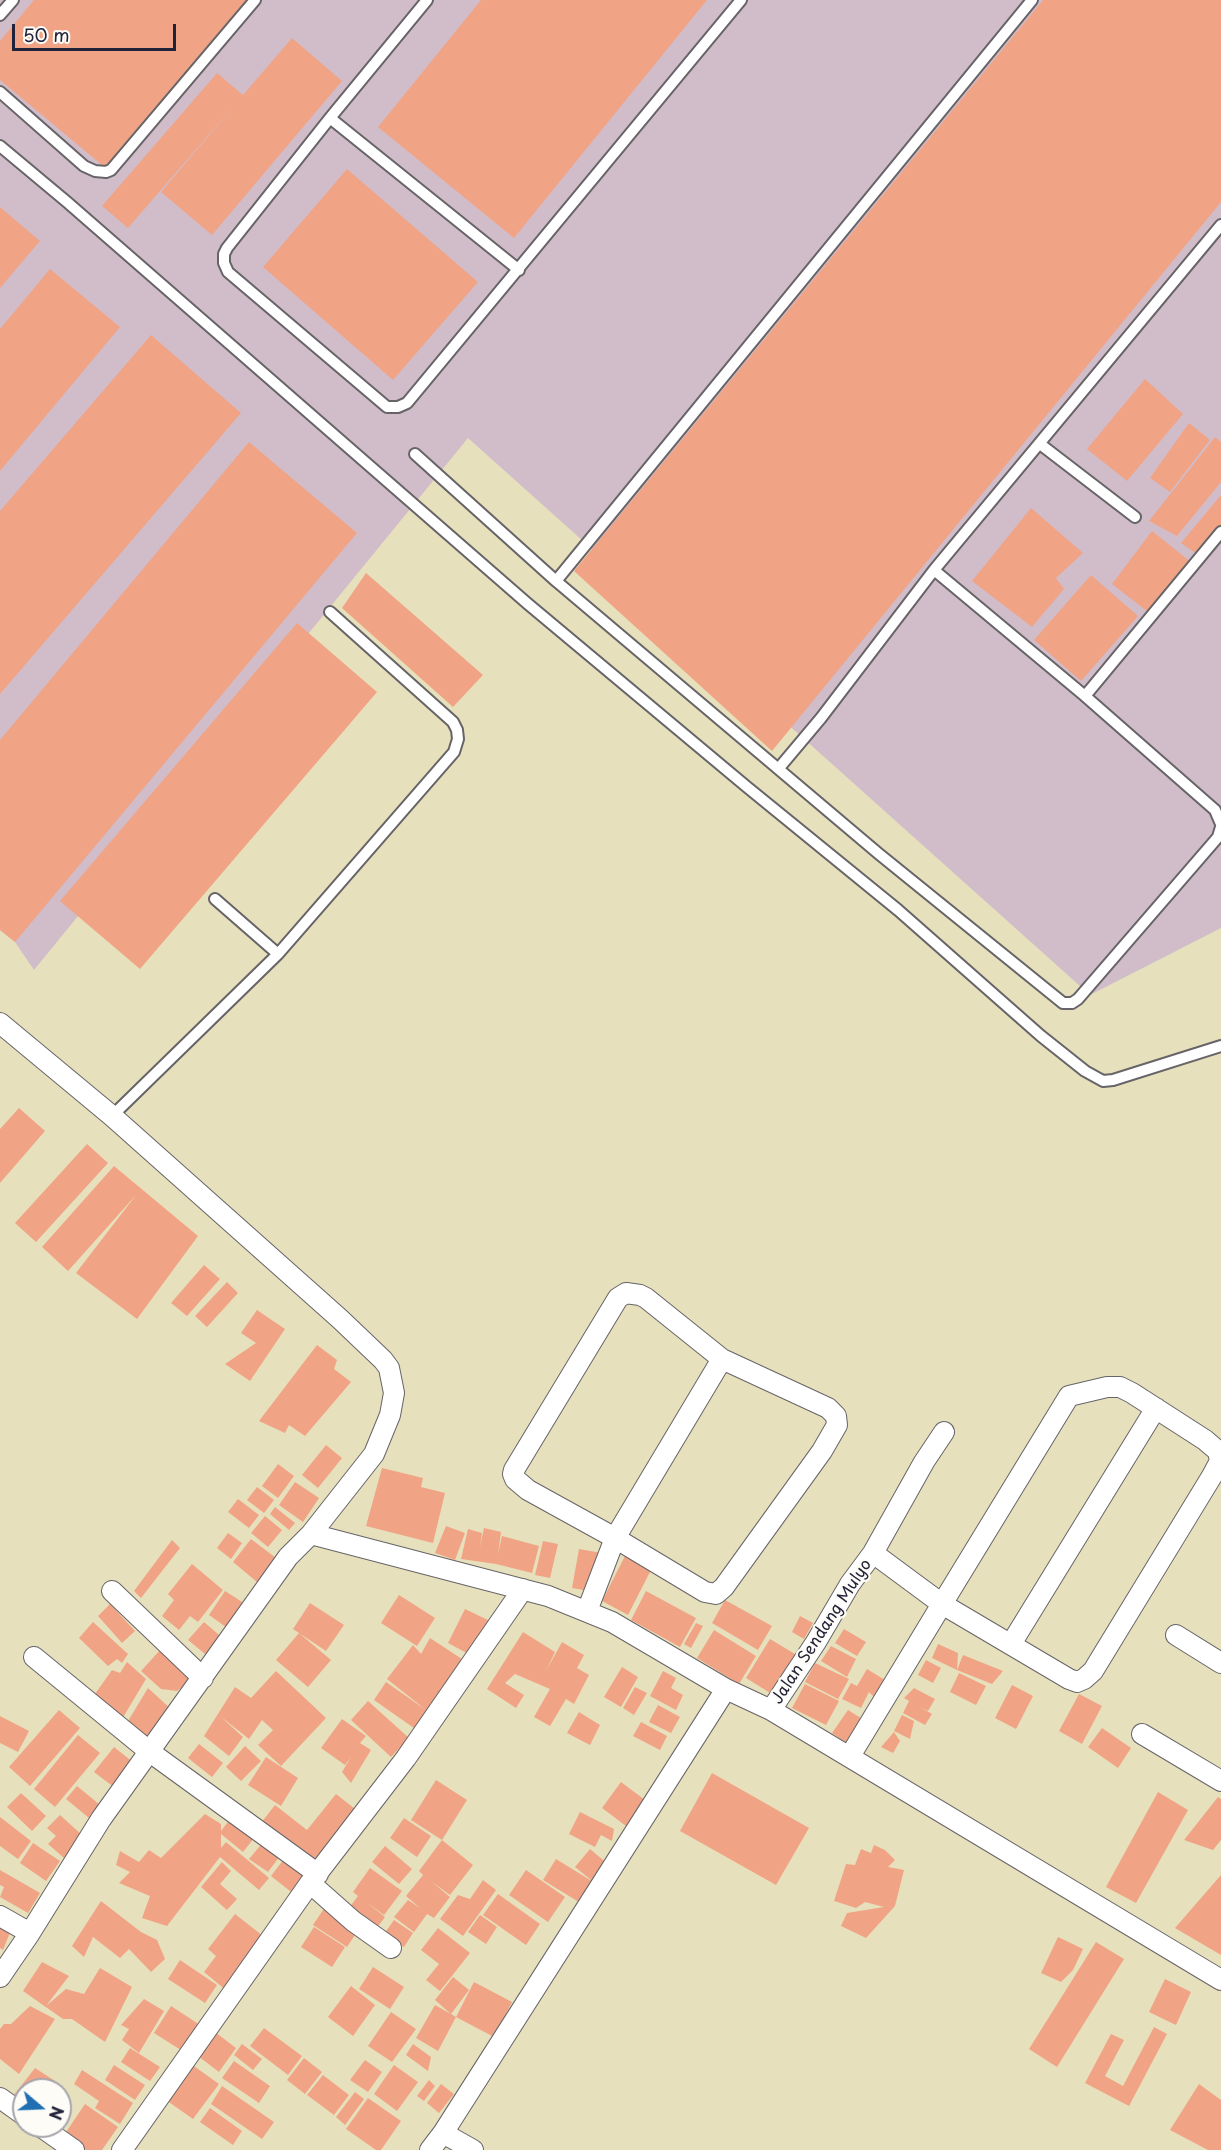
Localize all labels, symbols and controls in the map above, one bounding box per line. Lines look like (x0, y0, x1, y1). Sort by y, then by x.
scale bar (15, 12, 178, 50)
text: 50 m (23, 21, 70, 48)
street label: Jalan Sendang Mulyo (768, 1556, 876, 1708)
north arrow (12, 2078, 72, 2138)
text: N (44, 2103, 71, 2123)

